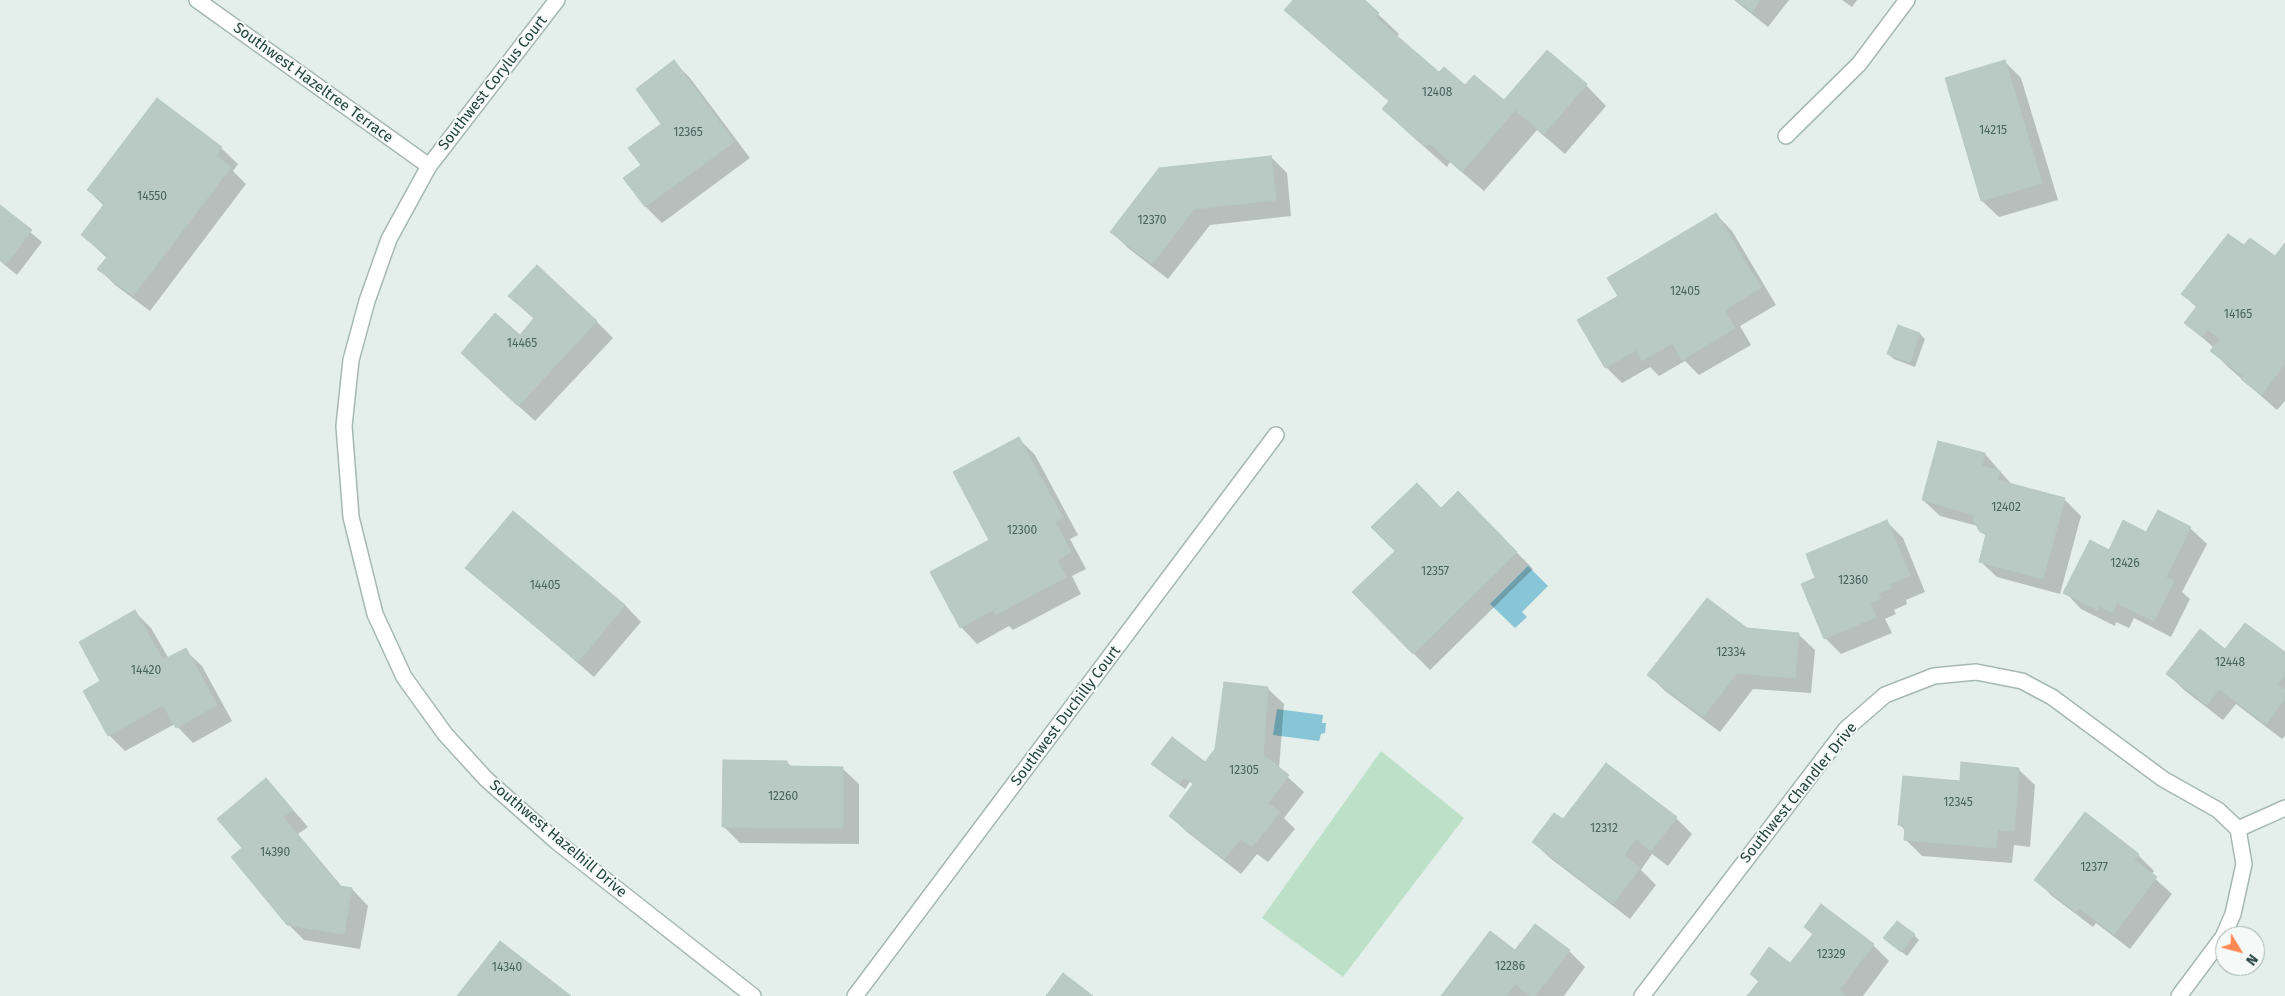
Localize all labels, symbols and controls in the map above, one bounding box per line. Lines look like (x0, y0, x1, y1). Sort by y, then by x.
street label: Southwest Corylus Court (435, 12, 551, 154)
street label: Southwest Hazeltree Terrace (230, 19, 396, 147)
house number: 12408 (1422, 86, 1452, 100)
house number: 14215 (1979, 124, 2007, 138)
house number: 12365 (673, 126, 703, 140)
house number: 14550 (137, 190, 167, 204)
house number: 12370 (1138, 214, 1166, 228)
house number: 12405 (1670, 285, 1700, 299)
house number: 14165 (2224, 308, 2252, 322)
house number: 14465 (507, 337, 537, 351)
house number: 12402 (1991, 501, 2021, 515)
house number: 12300 (1007, 524, 1037, 538)
house number: 12426 (2110, 557, 2140, 571)
house number: 12357 (1421, 565, 1449, 579)
house number: 12360 (1838, 574, 1868, 588)
house number: 14405 (530, 579, 560, 593)
street label: Southwest Duchilly Court (1007, 642, 1125, 790)
house number: 12334 (1716, 646, 1746, 660)
house number: 12448 (2215, 656, 2245, 670)
house number: 14420 (131, 664, 161, 678)
street label: Southwest Chandler Drive (1737, 719, 1861, 867)
house number: 12305 (1229, 764, 1259, 778)
street label: Southwest Hazelhill Drive (486, 776, 630, 902)
house number: 12260 (768, 790, 798, 804)
house number: 12345 (1943, 796, 1973, 810)
house number: 12312 (1590, 822, 1618, 836)
house number: 14390 (260, 846, 290, 860)
house number: 12377 (2080, 861, 2108, 875)
north arrow (2215, 926, 2265, 976)
house number: 12329 (1816, 948, 1846, 962)
text: N (2242, 951, 2261, 969)
house number: 12286 (1495, 960, 1525, 974)
house number: 14340 (492, 961, 522, 975)

